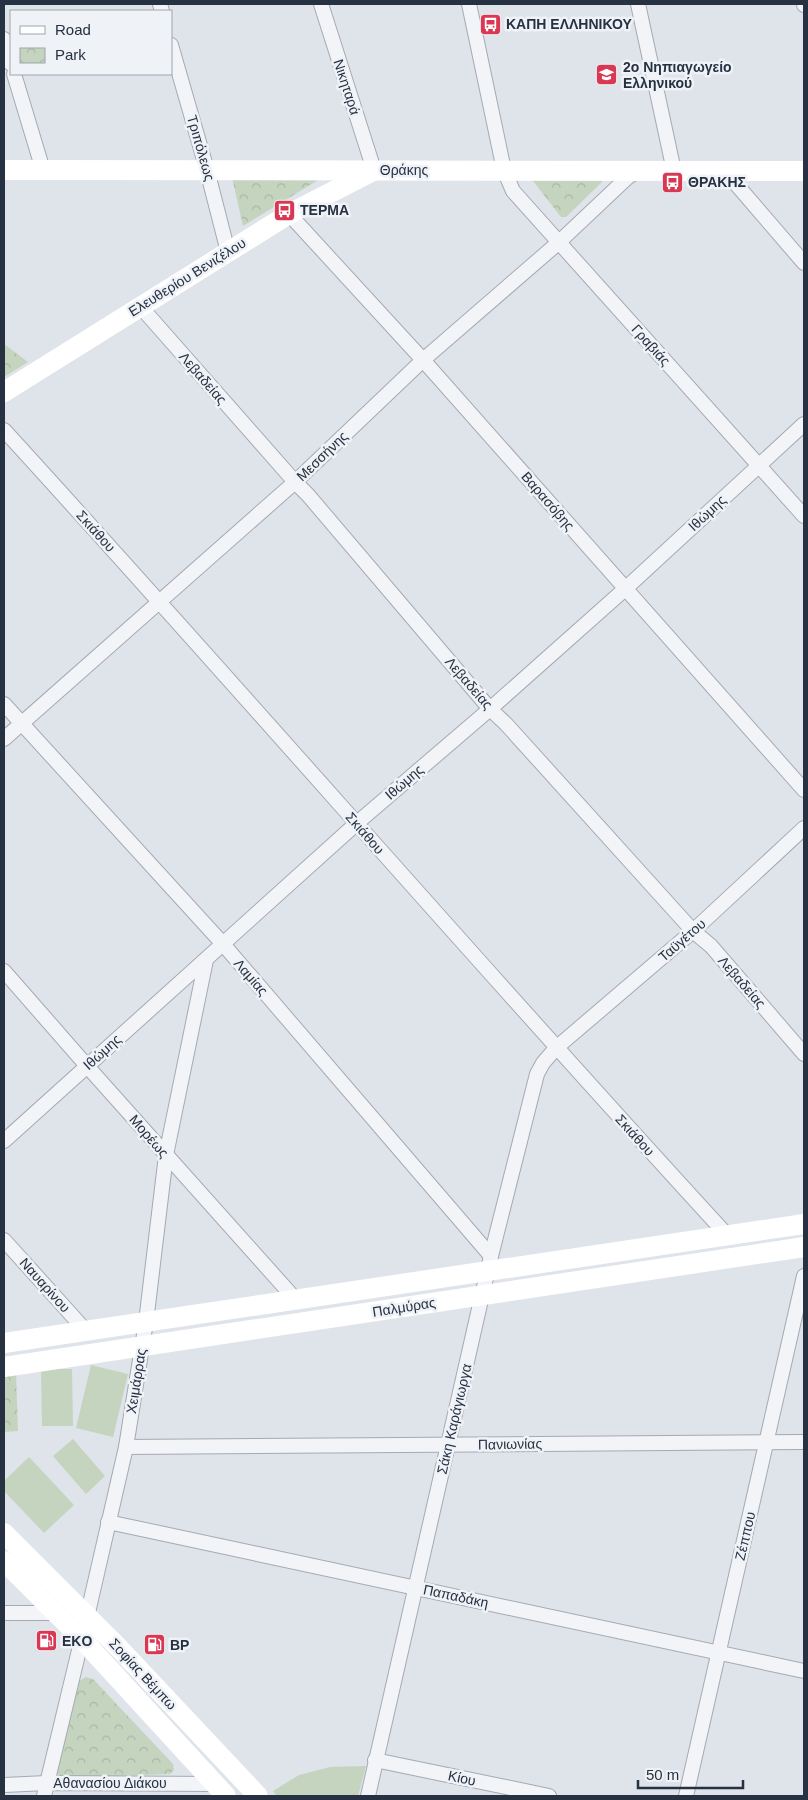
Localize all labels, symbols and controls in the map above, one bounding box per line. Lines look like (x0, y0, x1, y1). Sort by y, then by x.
legend (10, 10, 172, 75)
bus stop icon: ΚΑΠΗ ΕΛΛΗΝΙΚΟΥ (478, 12, 502, 36)
place label: ΚΑΠΗ ΕΛΛΗΝΙΚΟΥ (506, 16, 632, 32)
text: Road (55, 21, 91, 38)
text: Park (55, 46, 86, 63)
street label: Νικηταρά (331, 57, 363, 117)
place label: 2ο Νηπιαγωγείο Ελληνικού (623, 59, 732, 91)
school or university icon: 2ο Νηπιαγωγείο Ελληνικού (595, 63, 619, 87)
street label: Τριπόλεως (184, 113, 218, 183)
street label: Θράκης (380, 162, 428, 178)
bus stop icon: ΘΡΑΚΗΣ (660, 170, 684, 194)
place label: ΘΡΑΚΗΣ (688, 174, 746, 190)
bus stop icon: TΕΡΜΑ (272, 198, 296, 222)
place label: TΕΡΜΑ (300, 202, 349, 218)
street label: Ελευθερίου Βενιζέλου (126, 234, 248, 320)
street label: Γραβιάς (628, 321, 674, 369)
street label: Λεβαδείας (176, 349, 230, 407)
street label: Μεσσήνης (293, 428, 351, 484)
street label: Βαρασόβης (518, 468, 578, 534)
street label: Ιθώμης (685, 492, 729, 534)
street label: Σκιάθου (73, 507, 119, 555)
street label: Λεβαδείας (442, 654, 496, 712)
street label: Ιθώμης (382, 761, 426, 803)
street label: Σκιάθου (343, 809, 387, 857)
street label: Ταϋγέτου (655, 915, 709, 965)
street label: Λεβαδείας (715, 953, 769, 1011)
street label: Λαμίας (231, 955, 271, 999)
street label: Ιθώμης (80, 1031, 124, 1073)
street label: Μορέως (126, 1111, 172, 1161)
street label: Σκιάθου (612, 1111, 658, 1159)
street label: Ναυαρίνου (16, 1255, 74, 1315)
street label: Παλμύρας (371, 1294, 437, 1320)
street label: Χειμάρρας (123, 1347, 149, 1415)
street label: Σάκη Καράγιωργα (434, 1362, 474, 1476)
street label: Πανιωνίας (478, 1435, 542, 1453)
street label: Ζέππου (732, 1510, 758, 1562)
street label: Παπαδάκη (422, 1581, 490, 1611)
fuel station icon: EKO (34, 1629, 58, 1653)
place label: EKO (62, 1633, 92, 1649)
fuel station icon: BP (142, 1633, 166, 1657)
street label: Σοφίας Βέμπω (106, 1635, 180, 1713)
place label: BP (170, 1637, 189, 1653)
scale bar (638, 1758, 743, 1790)
text: 50 m (646, 1766, 679, 1783)
street label: Κίου (447, 1767, 477, 1789)
street label: Αθανασίου Διάκου (53, 1775, 167, 1791)

